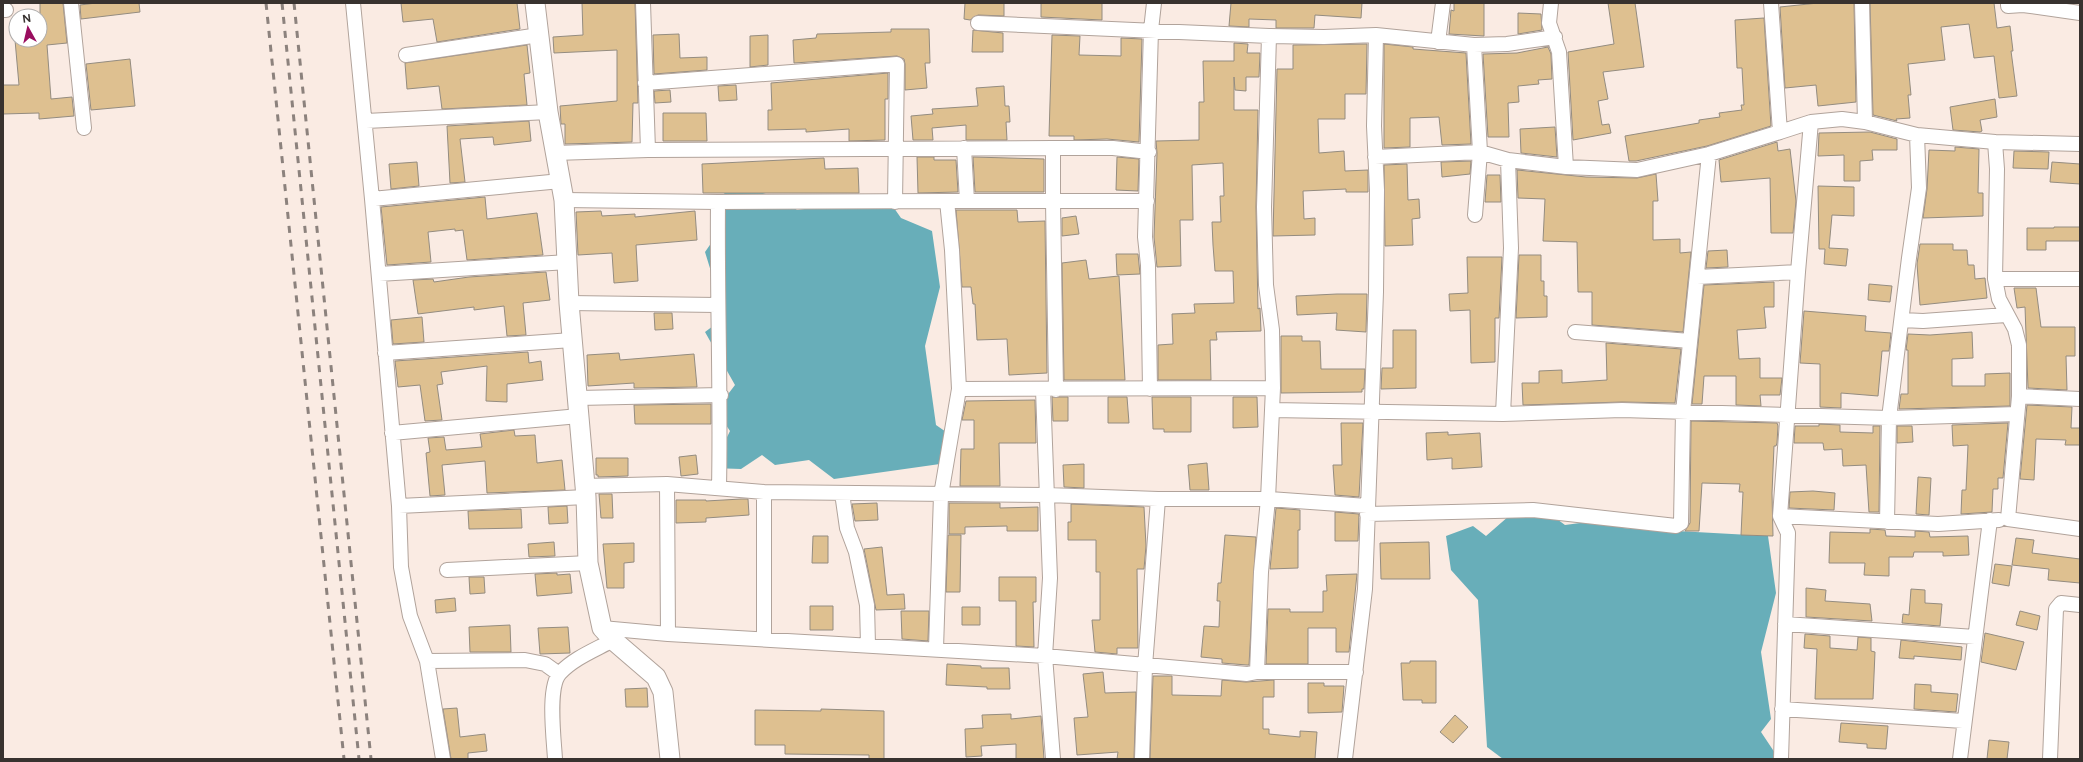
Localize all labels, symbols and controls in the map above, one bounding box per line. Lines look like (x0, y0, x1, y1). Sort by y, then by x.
north arrow (8, 8, 48, 48)
text: N (22, 12, 32, 26)

